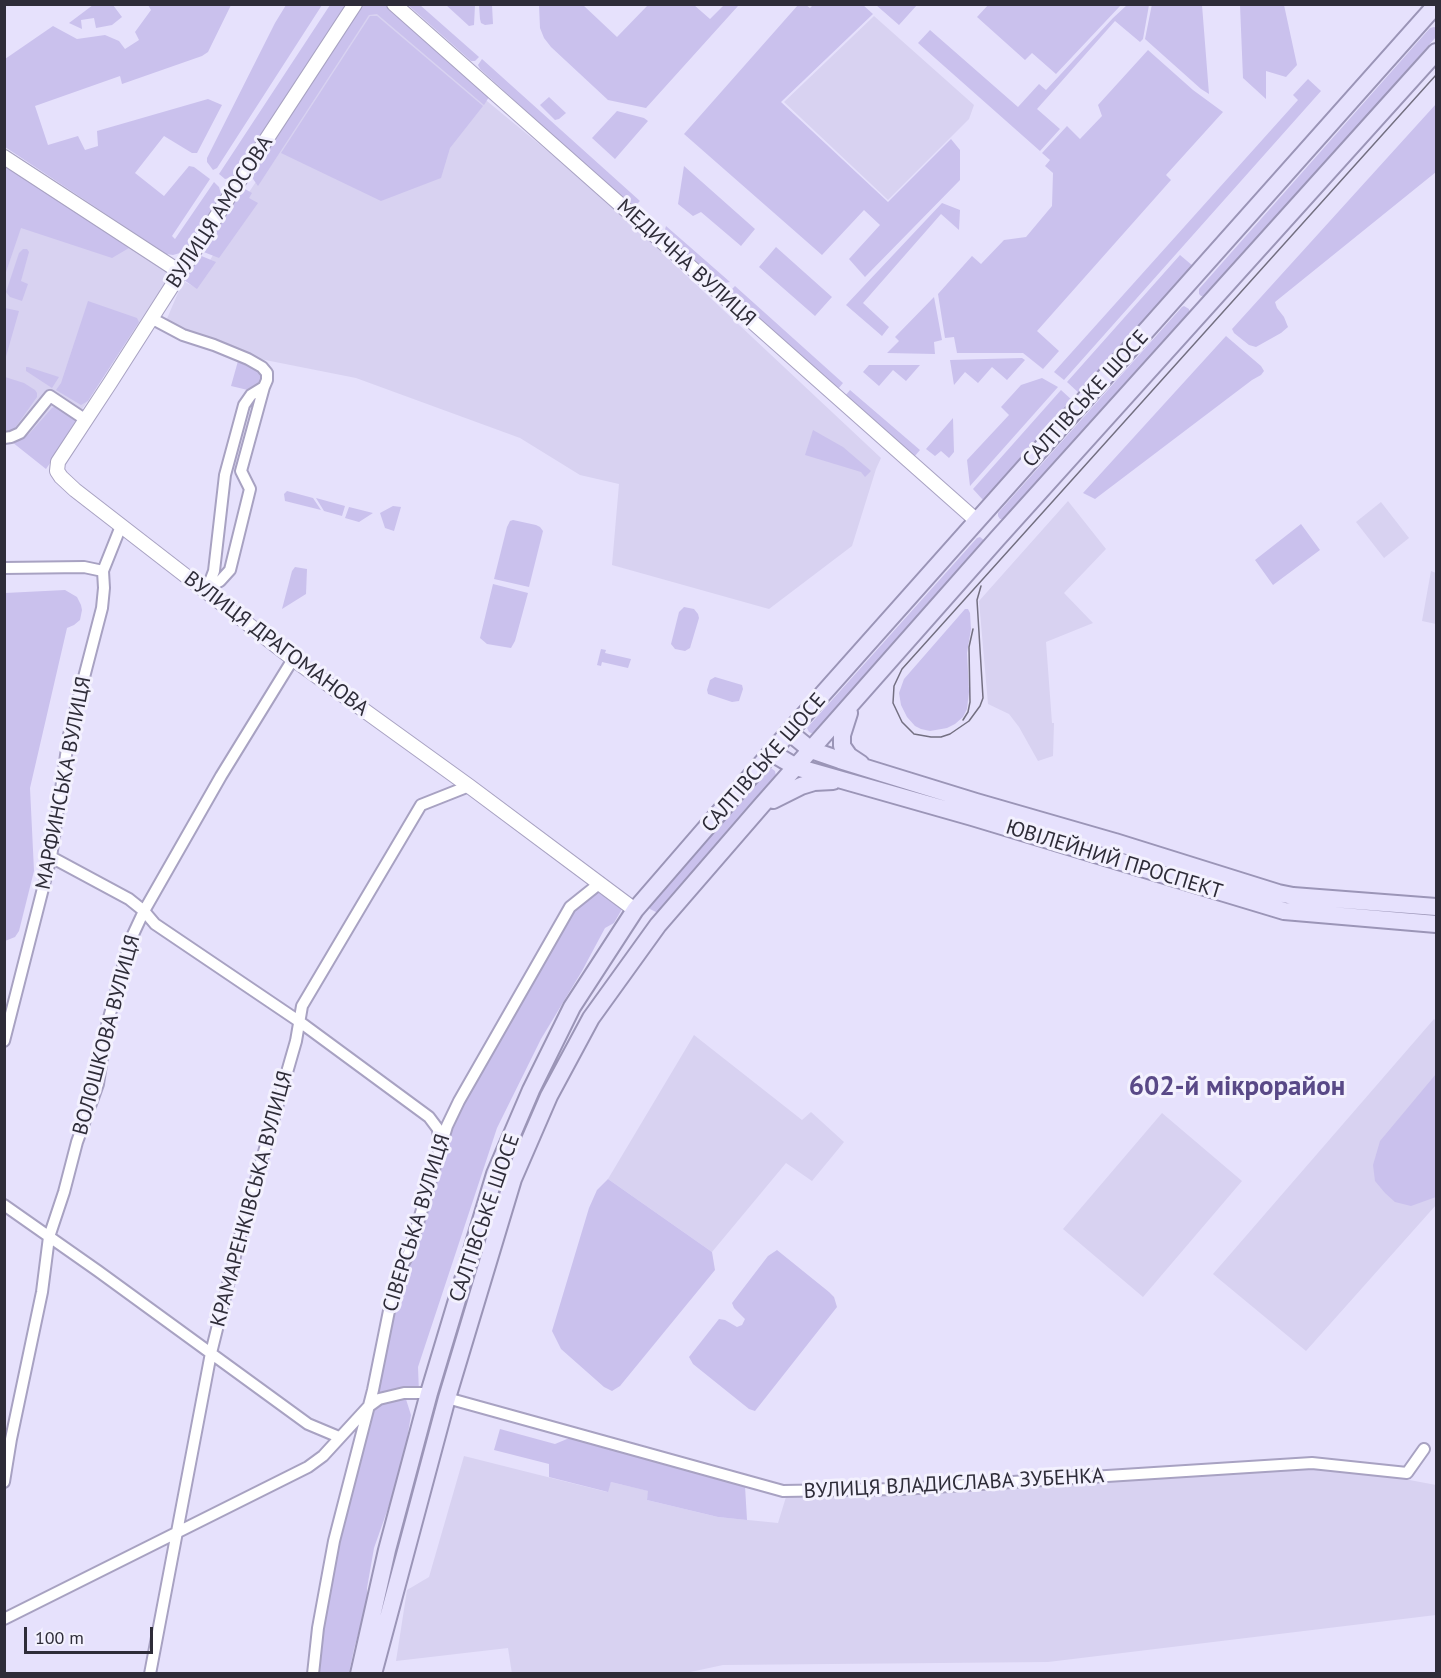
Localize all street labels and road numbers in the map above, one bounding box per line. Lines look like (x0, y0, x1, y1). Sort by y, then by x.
street label: ВУЛИЦЯ АМОСОВА (161, 131, 279, 293)
street label: МЕДИЧНА ВУЛИЦЯ (611, 194, 761, 332)
street label: САЛТІВСЬКЕ ШОСЕ (1018, 325, 1154, 473)
street label: ВУЛИЦЯ ДРАГОМАНОВА (179, 566, 373, 722)
street label: МАРФИНСЬКА ВУЛИЦЯ (31, 674, 97, 892)
street label: САЛТІВСЬКЕ ШОСЕ (697, 688, 831, 838)
street label: ЮВІЛЕЙНИЙ ПРОСПЕКТ (1003, 815, 1225, 905)
street label: ВОЛОШКОВА ВУЛИЦЯ (68, 932, 146, 1138)
street label: КРАМАРЕНКІВСЬКА ВУЛИЦЯ (206, 1068, 298, 1330)
street label: СІВЕРСЬКА ВУЛИЦЯ (378, 1131, 456, 1315)
street label: САЛТІВСЬКЕ ШОСЕ (444, 1131, 526, 1305)
street label: ВУЛИЦЯ ВЛАДИСЛАВА ЗУБЕНКА (803, 1464, 1105, 1504)

